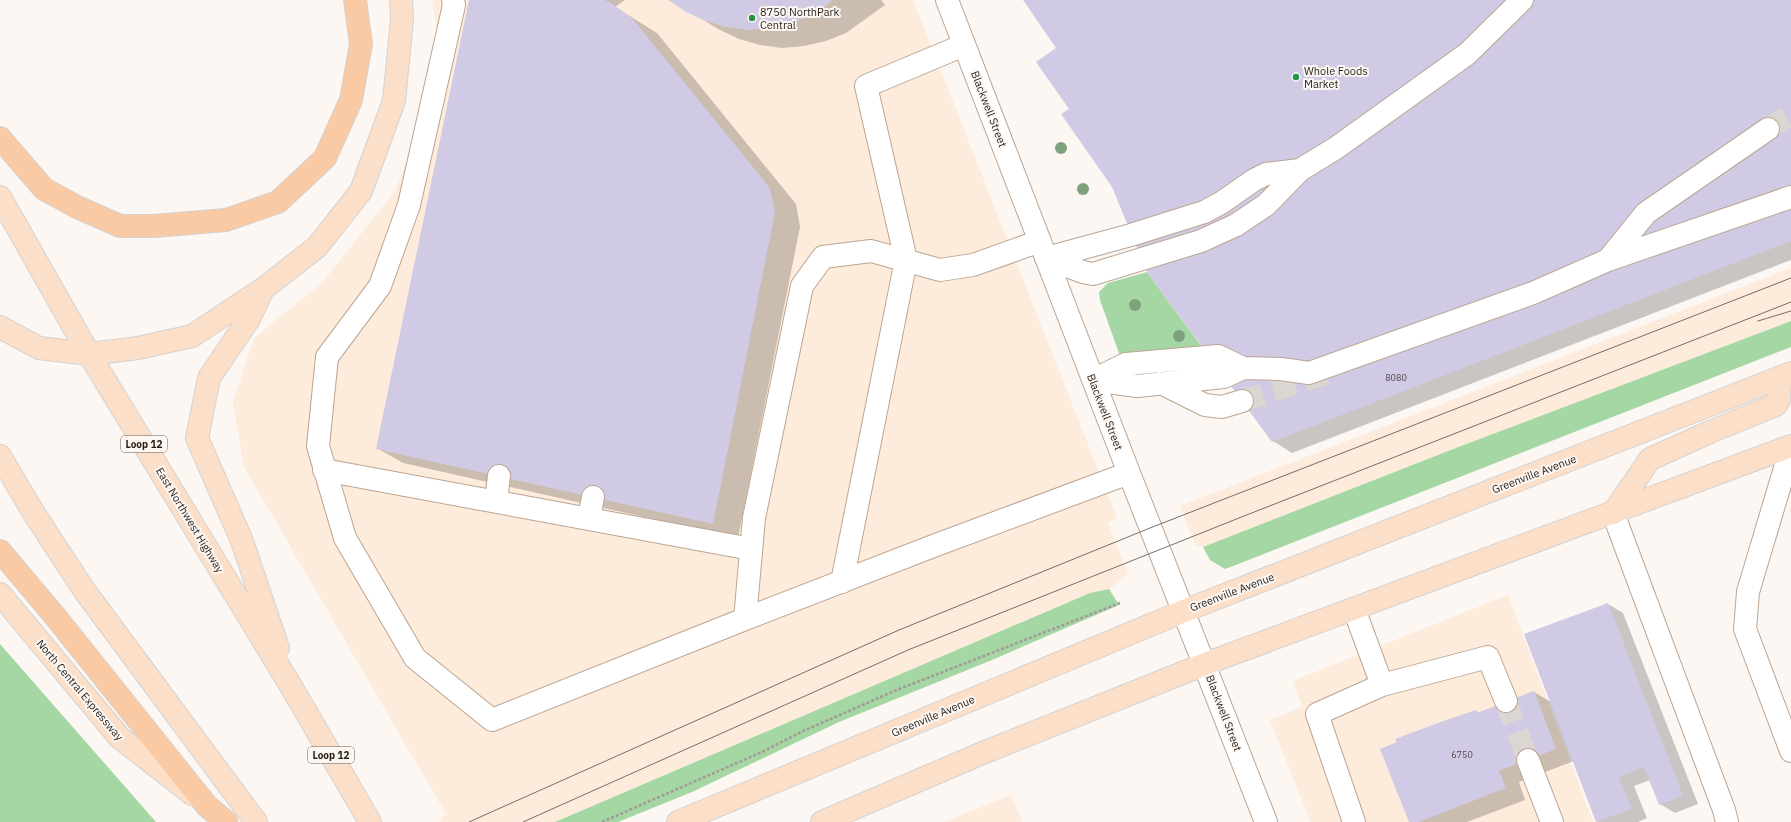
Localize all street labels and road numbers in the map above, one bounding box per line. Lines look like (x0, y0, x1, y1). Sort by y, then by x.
street label: Blackwell Street (968, 69, 1010, 149)
street label: Blackwell Street (1084, 372, 1126, 452)
road number: Loop 12 (121, 436, 167, 452)
street label: Greenville Avenue (1490, 451, 1578, 497)
street label: East Northwest Highway (153, 465, 227, 576)
street label: Greenville Avenue (1188, 569, 1276, 615)
street label: North Central Expressway (34, 637, 127, 744)
street label: Blackwell Street (1203, 673, 1245, 753)
street label: Greenville Avenue (889, 692, 977, 740)
road number: Loop 12 (308, 747, 354, 763)

